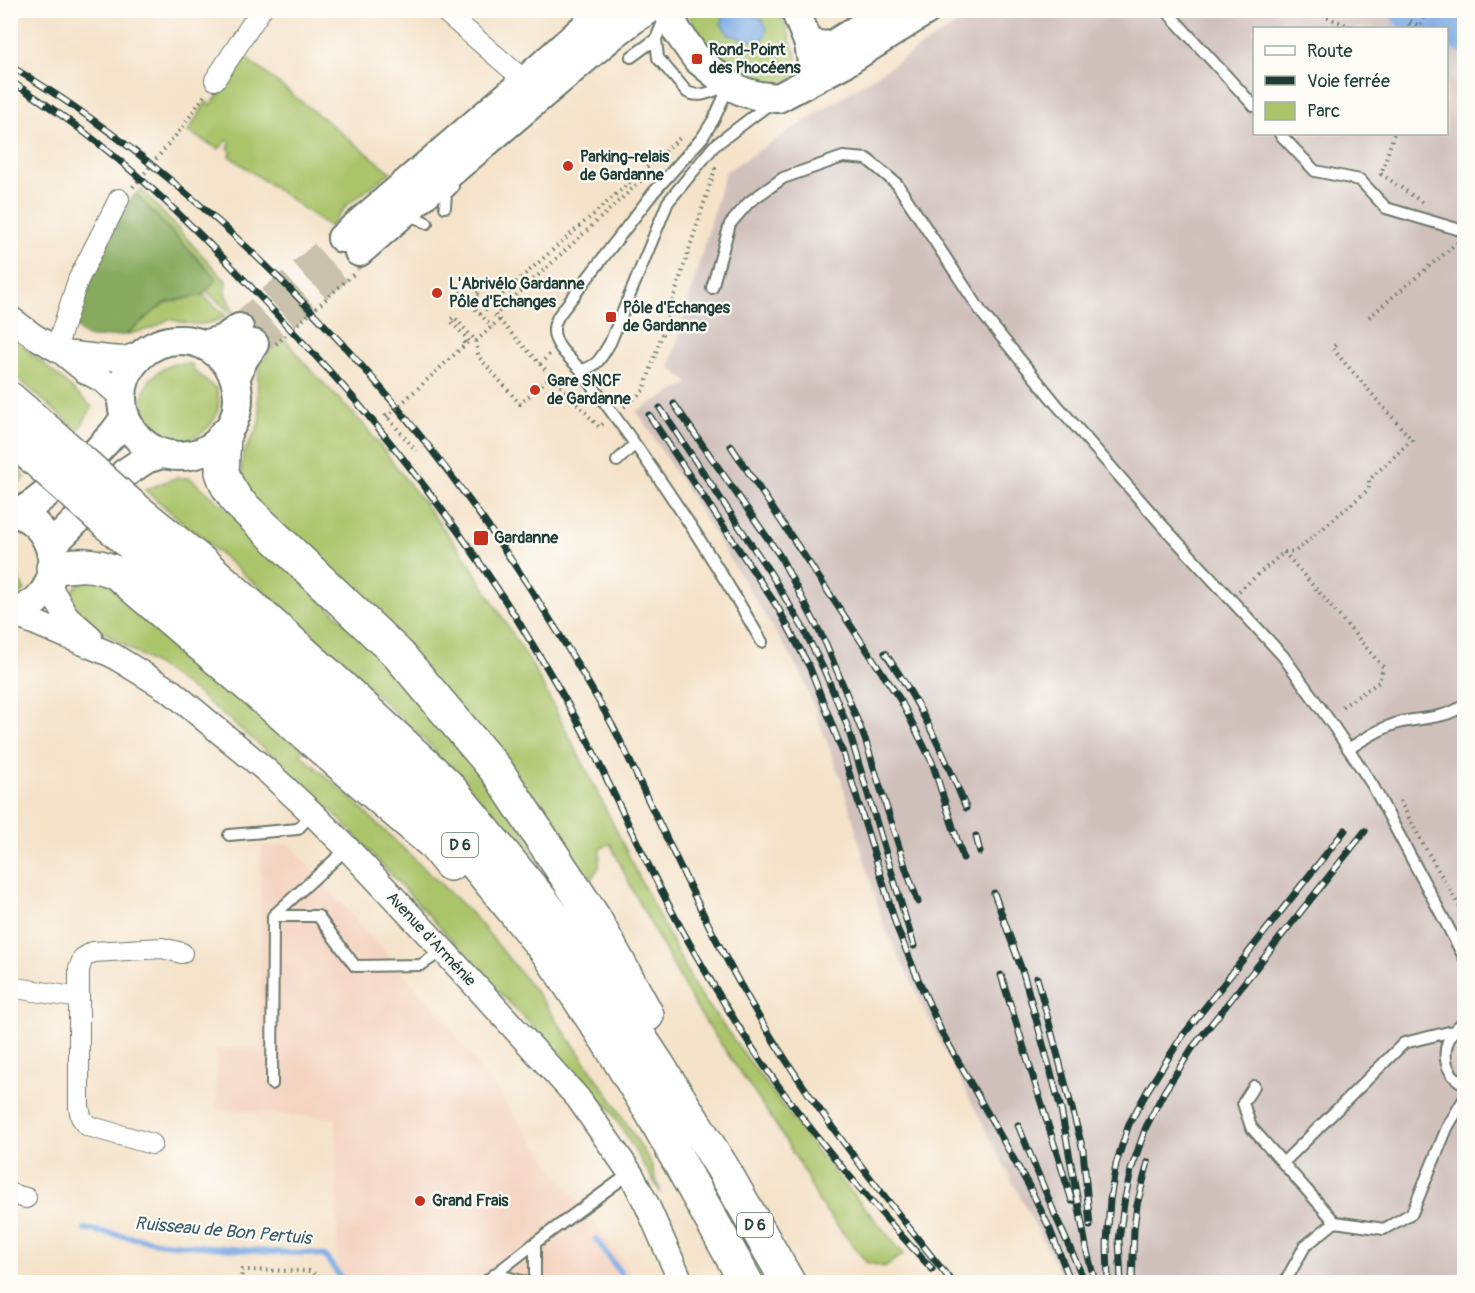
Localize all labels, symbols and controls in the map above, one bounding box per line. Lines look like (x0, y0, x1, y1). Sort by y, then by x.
legend (1253, 27, 1448, 135)
place label: Rond-Point des Phocéens (709, 40, 801, 78)
text: Route (1307, 40, 1352, 63)
marker: Rond-Point des Phocéens (690, 52, 704, 66)
text: Voie ferrée (1307, 70, 1390, 93)
text: Parc (1307, 100, 1340, 123)
place label: Parking-relais de Gardanne (580, 147, 670, 185)
marker: Parking-relais de Gardanne (561, 159, 575, 173)
place label: L'Abrivélo Gardanne Pôle d'Echanges (449, 274, 585, 312)
marker: L'Abrivélo Gardanne Pôle d'Echanges (430, 286, 444, 300)
place label: Pôle d'Echanges de Gardanne (623, 298, 731, 336)
marker: Pôle d'Echanges de Gardanne (604, 310, 618, 324)
place label: Gare SNCF de Gardanne (547, 371, 632, 409)
marker: Gare SNCF de Gardanne (528, 383, 542, 397)
place label: Gardanne (494, 528, 559, 548)
marker: Gardanne (472, 529, 490, 547)
road number: D 6 (442, 833, 478, 857)
street label: Avenue d'Arménie (382, 887, 480, 991)
place label: Grand Frais (432, 1191, 509, 1211)
marker: Grand Frais (413, 1194, 427, 1208)
water label: Ruisseau de Bon Pertuis (134, 1212, 314, 1250)
road number: D 6 (737, 1213, 773, 1237)

